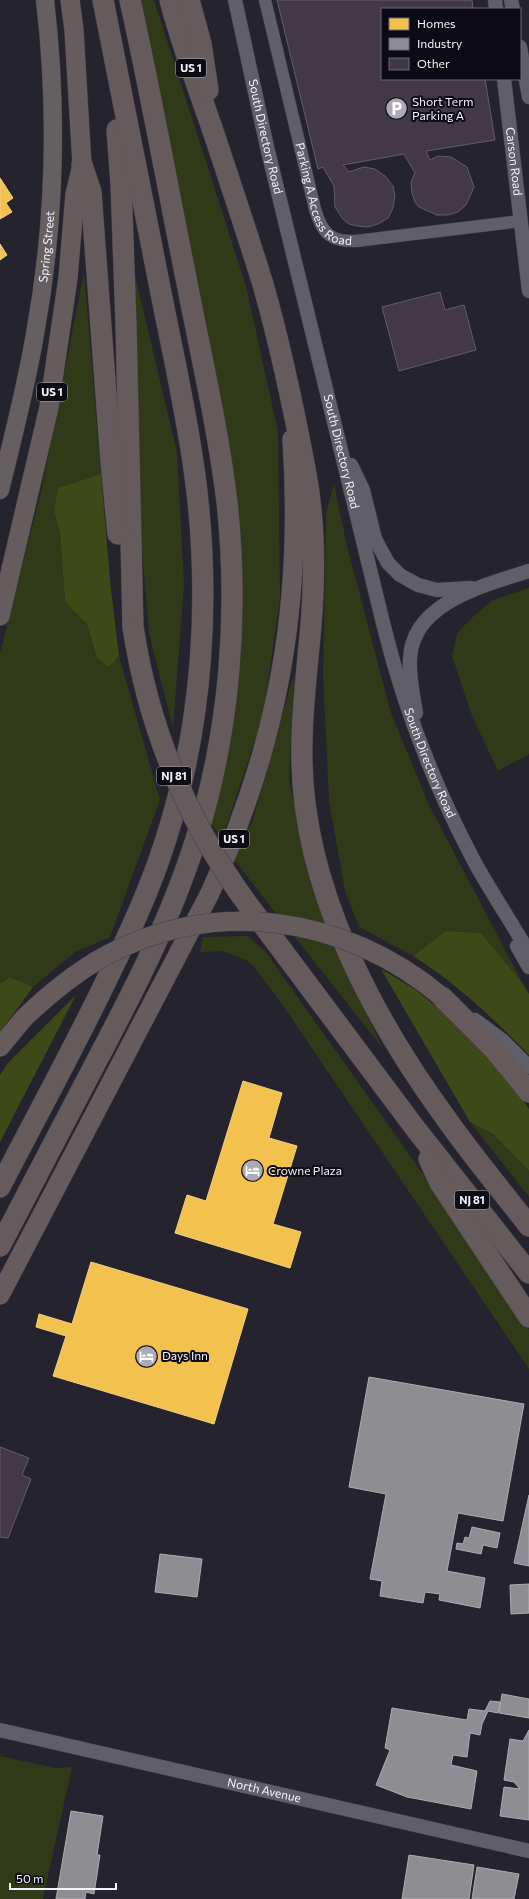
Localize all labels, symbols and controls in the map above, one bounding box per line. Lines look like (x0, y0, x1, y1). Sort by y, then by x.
legend (381, 8, 521, 80)
text: Homes (417, 16, 455, 30)
text: Industry (417, 36, 462, 50)
text: Other (417, 56, 450, 70)
road number: US 1 (176, 59, 206, 77)
street label: South Directory Road (246, 78, 286, 195)
place label: Short Term Parking A (412, 94, 473, 122)
parking icon: Short Term Parking A (384, 96, 410, 122)
street label: Carson Road (504, 126, 526, 196)
street label: Parking A Access Road (293, 141, 352, 247)
street label: Spring Street (35, 210, 56, 283)
road number: US 1 (37, 383, 67, 401)
street label: South Directory Road (322, 393, 363, 510)
street label: South Directory Road (402, 706, 459, 820)
road number: NJ 81 (157, 767, 191, 785)
road number: US 1 (219, 830, 249, 848)
hotel icon: Crowne Plaza (239, 1158, 265, 1184)
place label: Crowne Plaza (268, 1163, 342, 1177)
road number: NJ 81 (455, 1191, 489, 1209)
hotel icon: Days Inn (134, 1343, 160, 1369)
place label: Days Inn (162, 1348, 208, 1362)
street label: North Avenue (226, 1774, 303, 1805)
scale bar (10, 1865, 116, 1891)
text: 50 m (16, 1871, 44, 1885)

